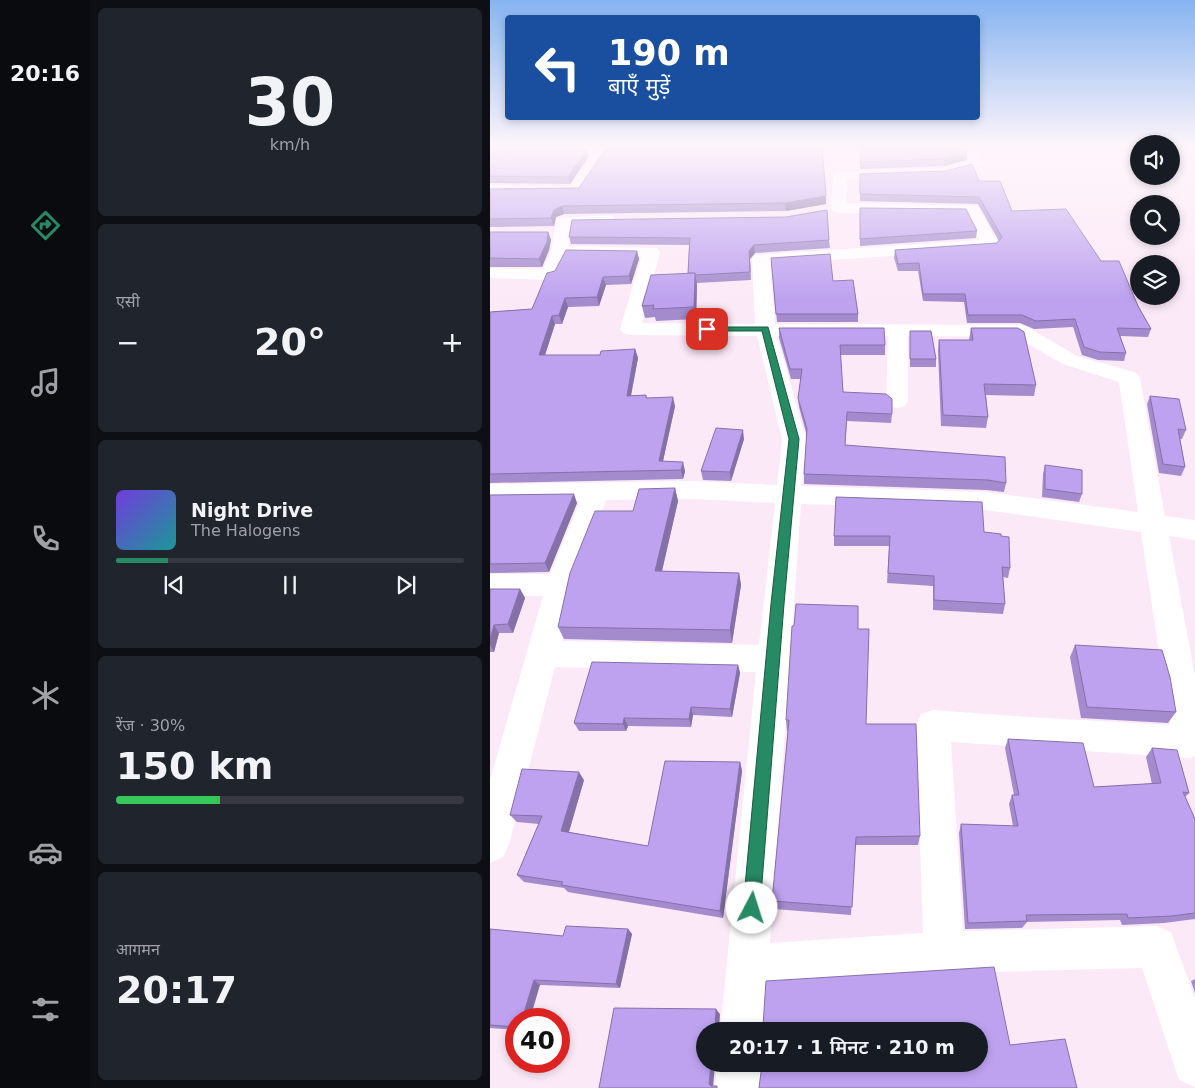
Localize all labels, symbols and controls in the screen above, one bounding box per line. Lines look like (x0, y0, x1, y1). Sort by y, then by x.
text: 190 m (608, 33, 730, 73)
icon: left (525, 35, 590, 100)
text: 20:16 (10, 61, 80, 86)
text: 30 (245, 65, 335, 140)
text: बाएँ मुड़ें (608, 74, 670, 99)
text: km/h (270, 135, 310, 154)
map controls (1130, 135, 1180, 305)
button: sound (1130, 135, 1180, 185)
button: search (1130, 195, 1180, 245)
icon: directions (28, 208, 63, 243)
button: layers (1130, 255, 1180, 305)
text: एसी (116, 292, 140, 311)
pin (686, 308, 728, 350)
icon: arrive (693, 315, 721, 343)
text: 20° (254, 320, 326, 364)
text: − (116, 326, 139, 359)
text: + (441, 326, 464, 359)
icon: music (28, 365, 63, 400)
text: Night Drive (191, 499, 313, 521)
icon: phone (28, 521, 63, 556)
text: The Halogens (191, 521, 300, 540)
icon: previous (160, 571, 188, 599)
icon: pause (276, 571, 304, 599)
icon: next (392, 571, 420, 599)
icon: climate (28, 678, 63, 713)
text: रेंज · 30% (116, 716, 185, 735)
text: 150 km (116, 744, 273, 788)
icon: car (28, 835, 63, 870)
position arrow (725, 881, 777, 933)
text: आगमन (116, 940, 160, 959)
text: 20:17 (116, 968, 237, 1012)
icon: filters (28, 992, 63, 1027)
speed limit sign: 40 (505, 1008, 570, 1073)
text: 20:17 · 1 मिनट · 210 m (729, 1036, 955, 1058)

